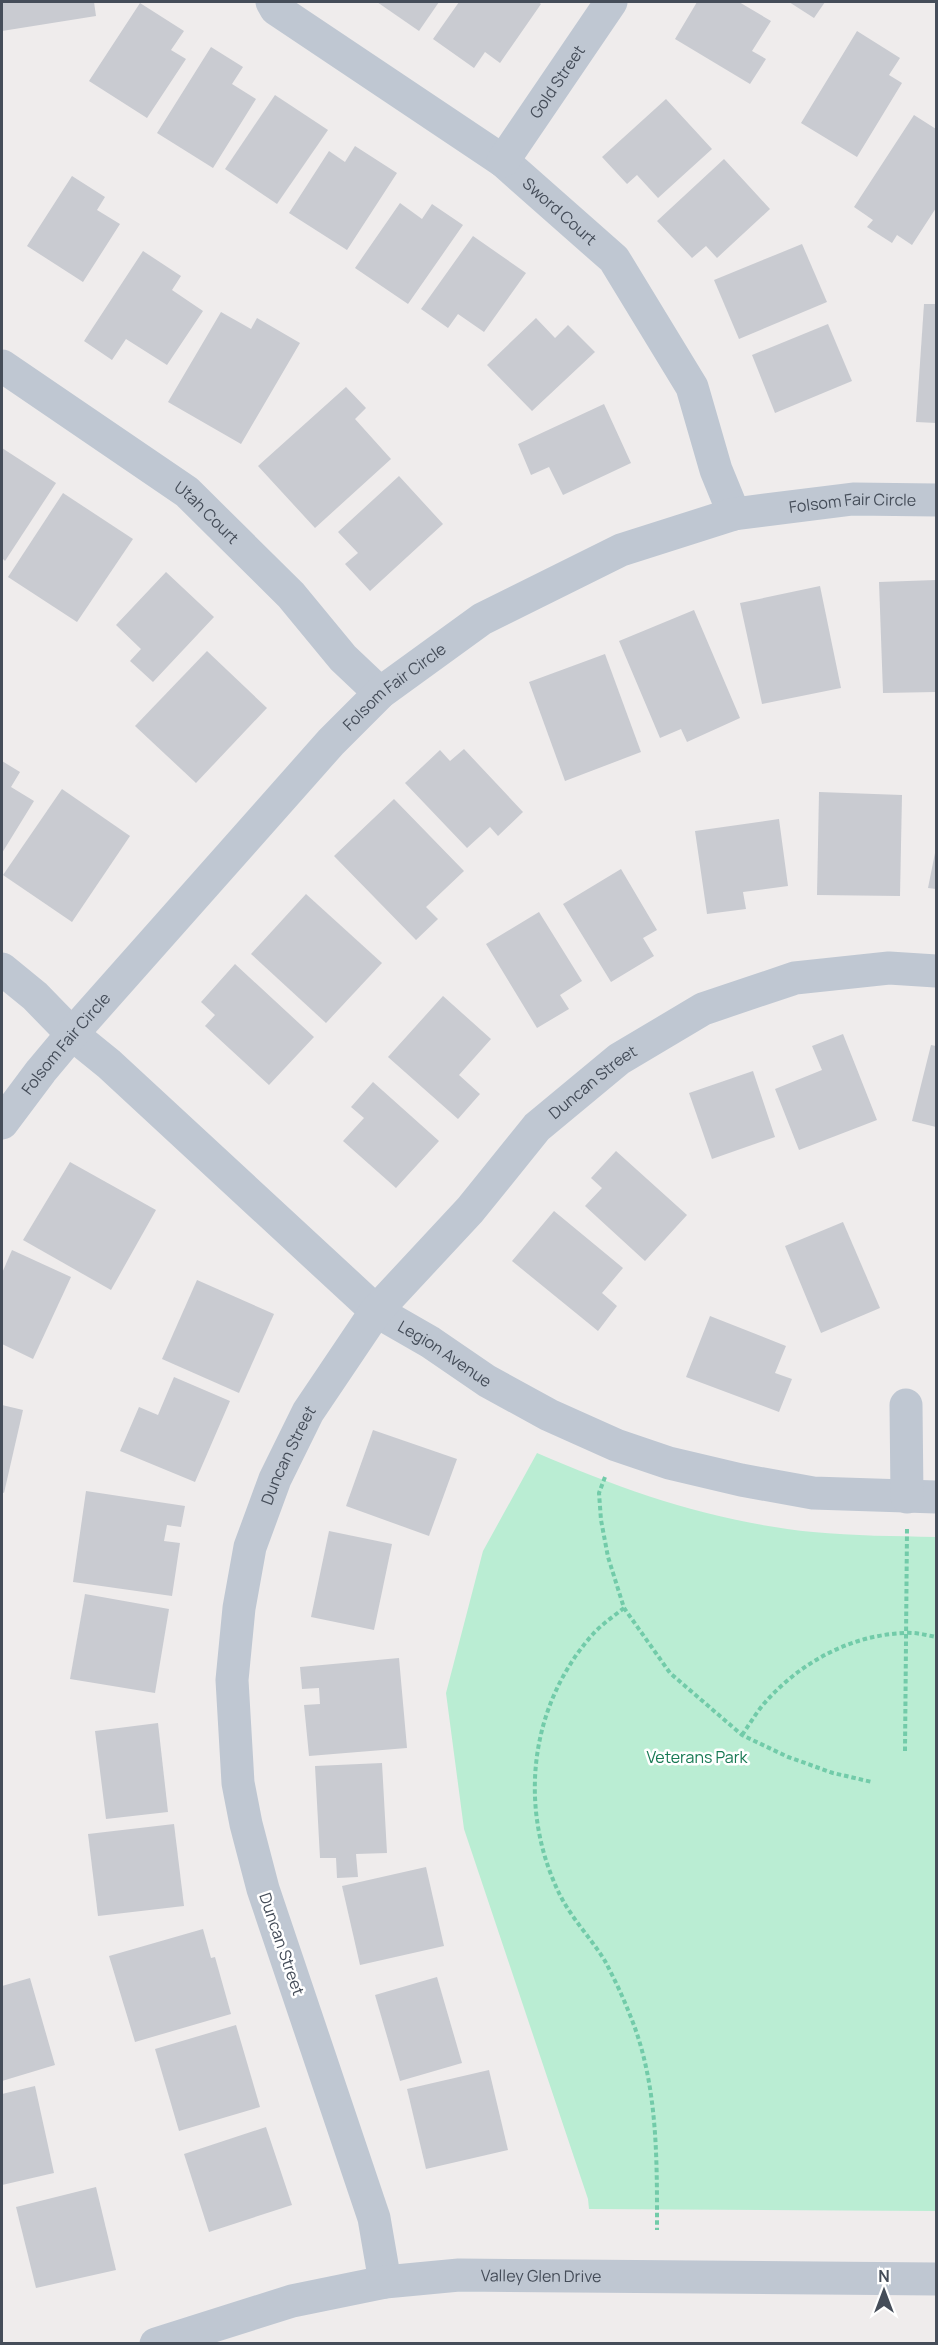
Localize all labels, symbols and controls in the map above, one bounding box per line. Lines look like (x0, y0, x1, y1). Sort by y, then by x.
street label: Gold Street (524, 41, 590, 123)
street label: Sword Court (518, 172, 602, 250)
street label: Utah Court (170, 476, 244, 548)
street label: Folsom Fair Circle (788, 488, 916, 518)
street label: Folsom Fair Circle (338, 638, 450, 735)
street label: Folsom Fair Circle (16, 987, 115, 1099)
street label: Duncan Street (544, 1040, 641, 1124)
street label: Legion Avenue (394, 1315, 496, 1392)
street label: Duncan Street (255, 1401, 320, 1508)
park label: Veterans Park (647, 1746, 748, 1768)
street label: Duncan Street (254, 1890, 310, 1998)
north arrow (854, 2261, 914, 2321)
street label: Valley Glen Drive (481, 2264, 601, 2287)
text: N (878, 2265, 890, 2287)

